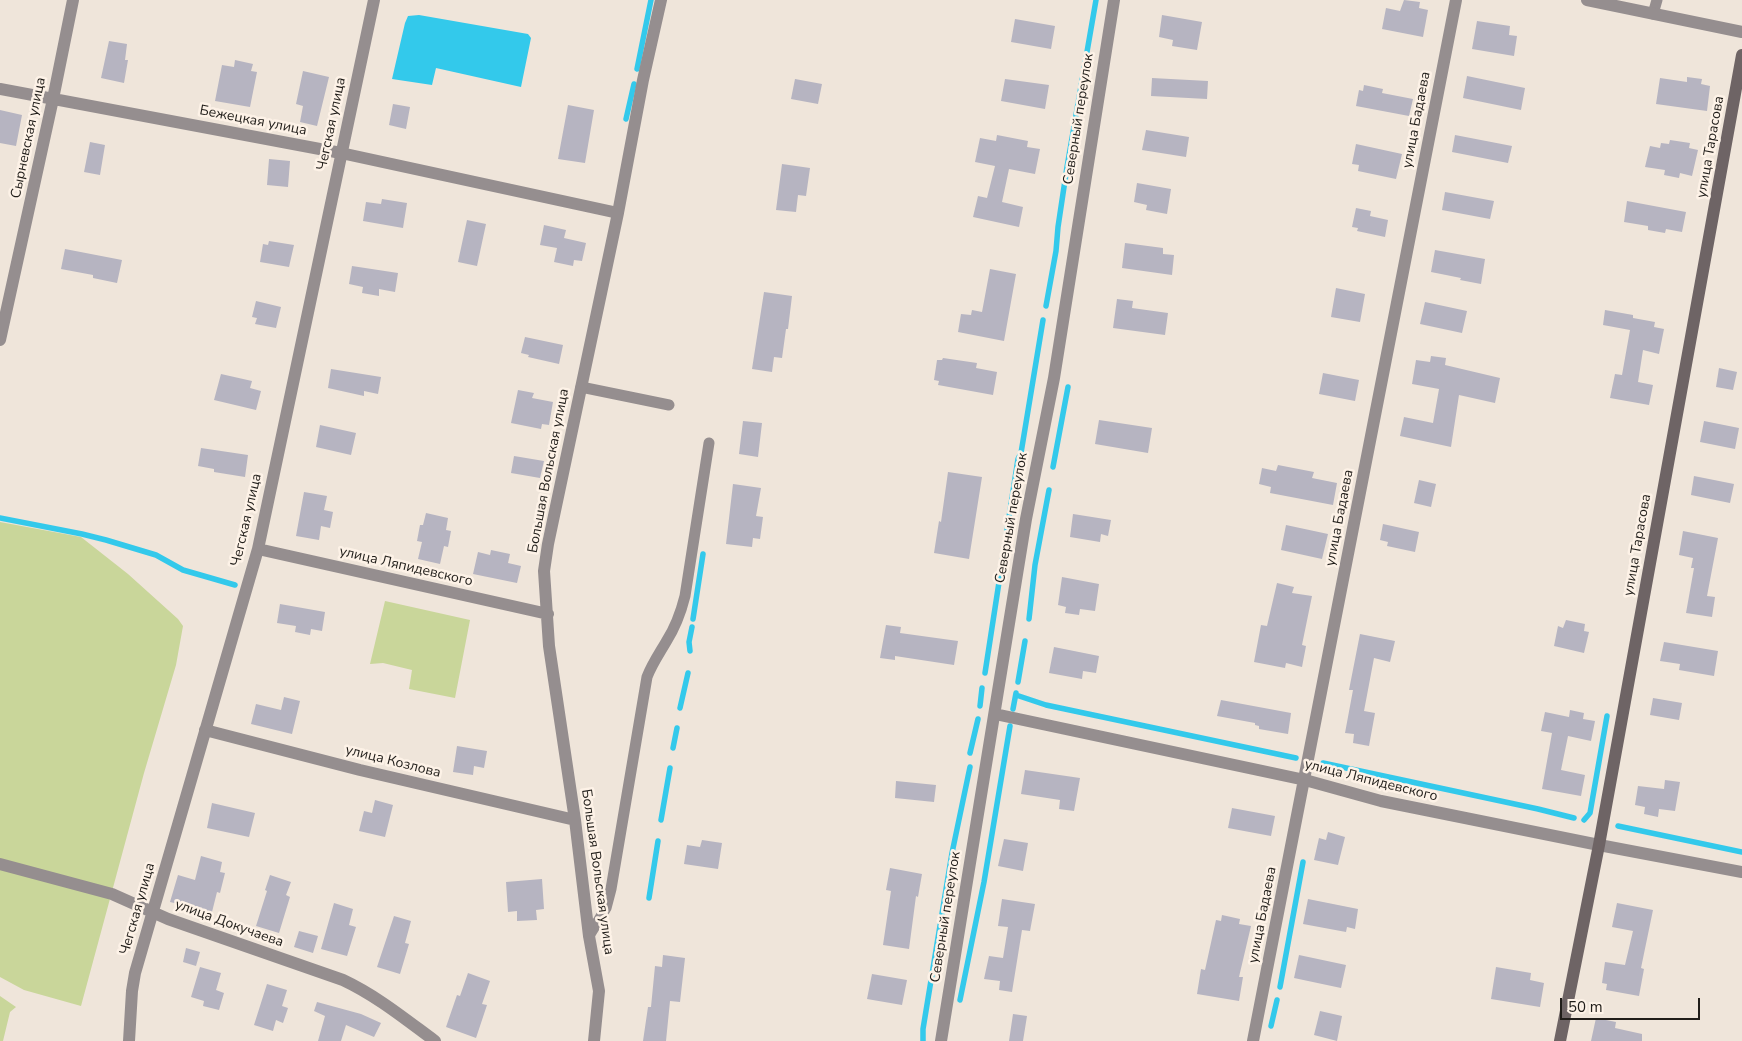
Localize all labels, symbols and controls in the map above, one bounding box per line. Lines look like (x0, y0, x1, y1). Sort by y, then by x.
street label: Северный переулок (1060, 52, 1098, 186)
street label: улица Бадаева (1399, 70, 1435, 170)
street label: Сырневская улица (8, 76, 50, 200)
street label: Чегская улица (314, 76, 350, 172)
street label: улица Тарасова (1694, 95, 1728, 199)
street label: Бежецкая улица (198, 102, 308, 140)
street label: Большая Вольская улица (525, 387, 573, 555)
street label: Северный переулок (992, 451, 1032, 585)
street label: улица Бадаева (1322, 468, 1358, 568)
street label: Чегская улица (228, 472, 266, 568)
street label: улица Тарасова (1621, 493, 1655, 597)
street label: улица Ляпидевского (338, 543, 474, 591)
street label: улица Козлова (344, 742, 442, 782)
street label: улица Ляпидевского (1303, 756, 1439, 806)
street label: Большая Вольская улица (577, 788, 617, 956)
street label: Северный переулок (927, 850, 965, 984)
street label: Чегская улица (117, 861, 159, 957)
street label: улица Бадаева (1245, 865, 1281, 965)
street label: улица Докучаева (172, 897, 286, 951)
scale bar (1562, 988, 1702, 1020)
text: 50 m (1568, 997, 1603, 1017)

